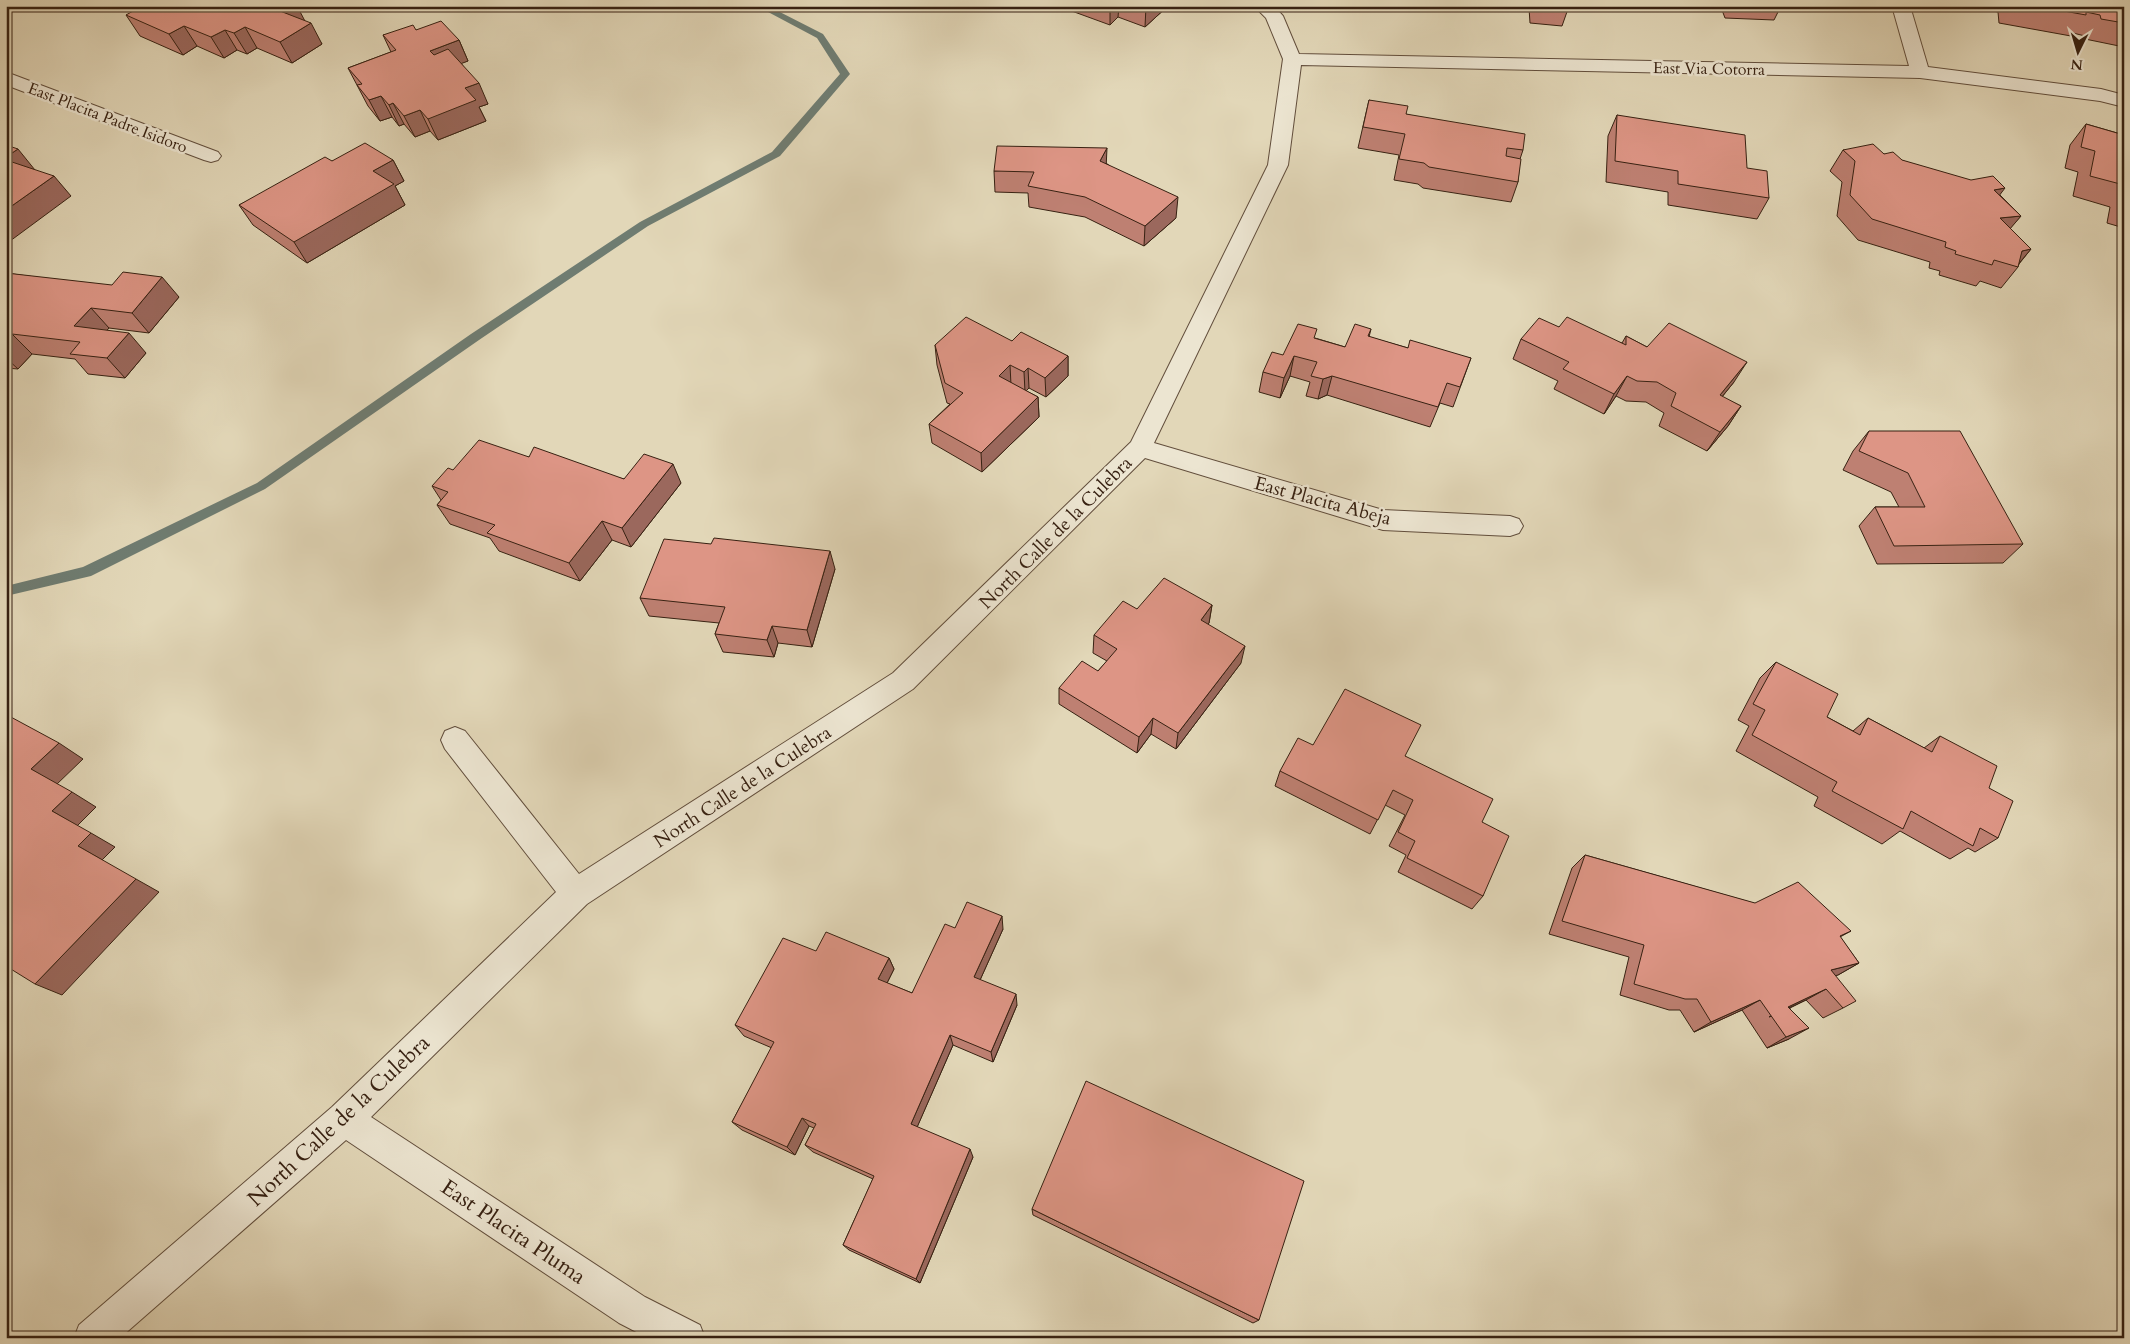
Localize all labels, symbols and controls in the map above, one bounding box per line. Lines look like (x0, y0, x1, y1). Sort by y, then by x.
north arrow (2052, 28, 2102, 78)
text: N (2070, 54, 2084, 74)
street label: East Via Cotorra (1653, 57, 1765, 81)
street label: East Placita Padre Isidoro (25, 77, 191, 159)
street label: North Calle de la Culebra (973, 450, 1138, 615)
street label: East Placita Abeja (1251, 470, 1394, 532)
street label: North Calle de la Culebra (649, 720, 836, 854)
street label: North Calle de la Culebra (241, 1028, 437, 1213)
street label: East Placita Pluma (435, 1172, 592, 1292)

